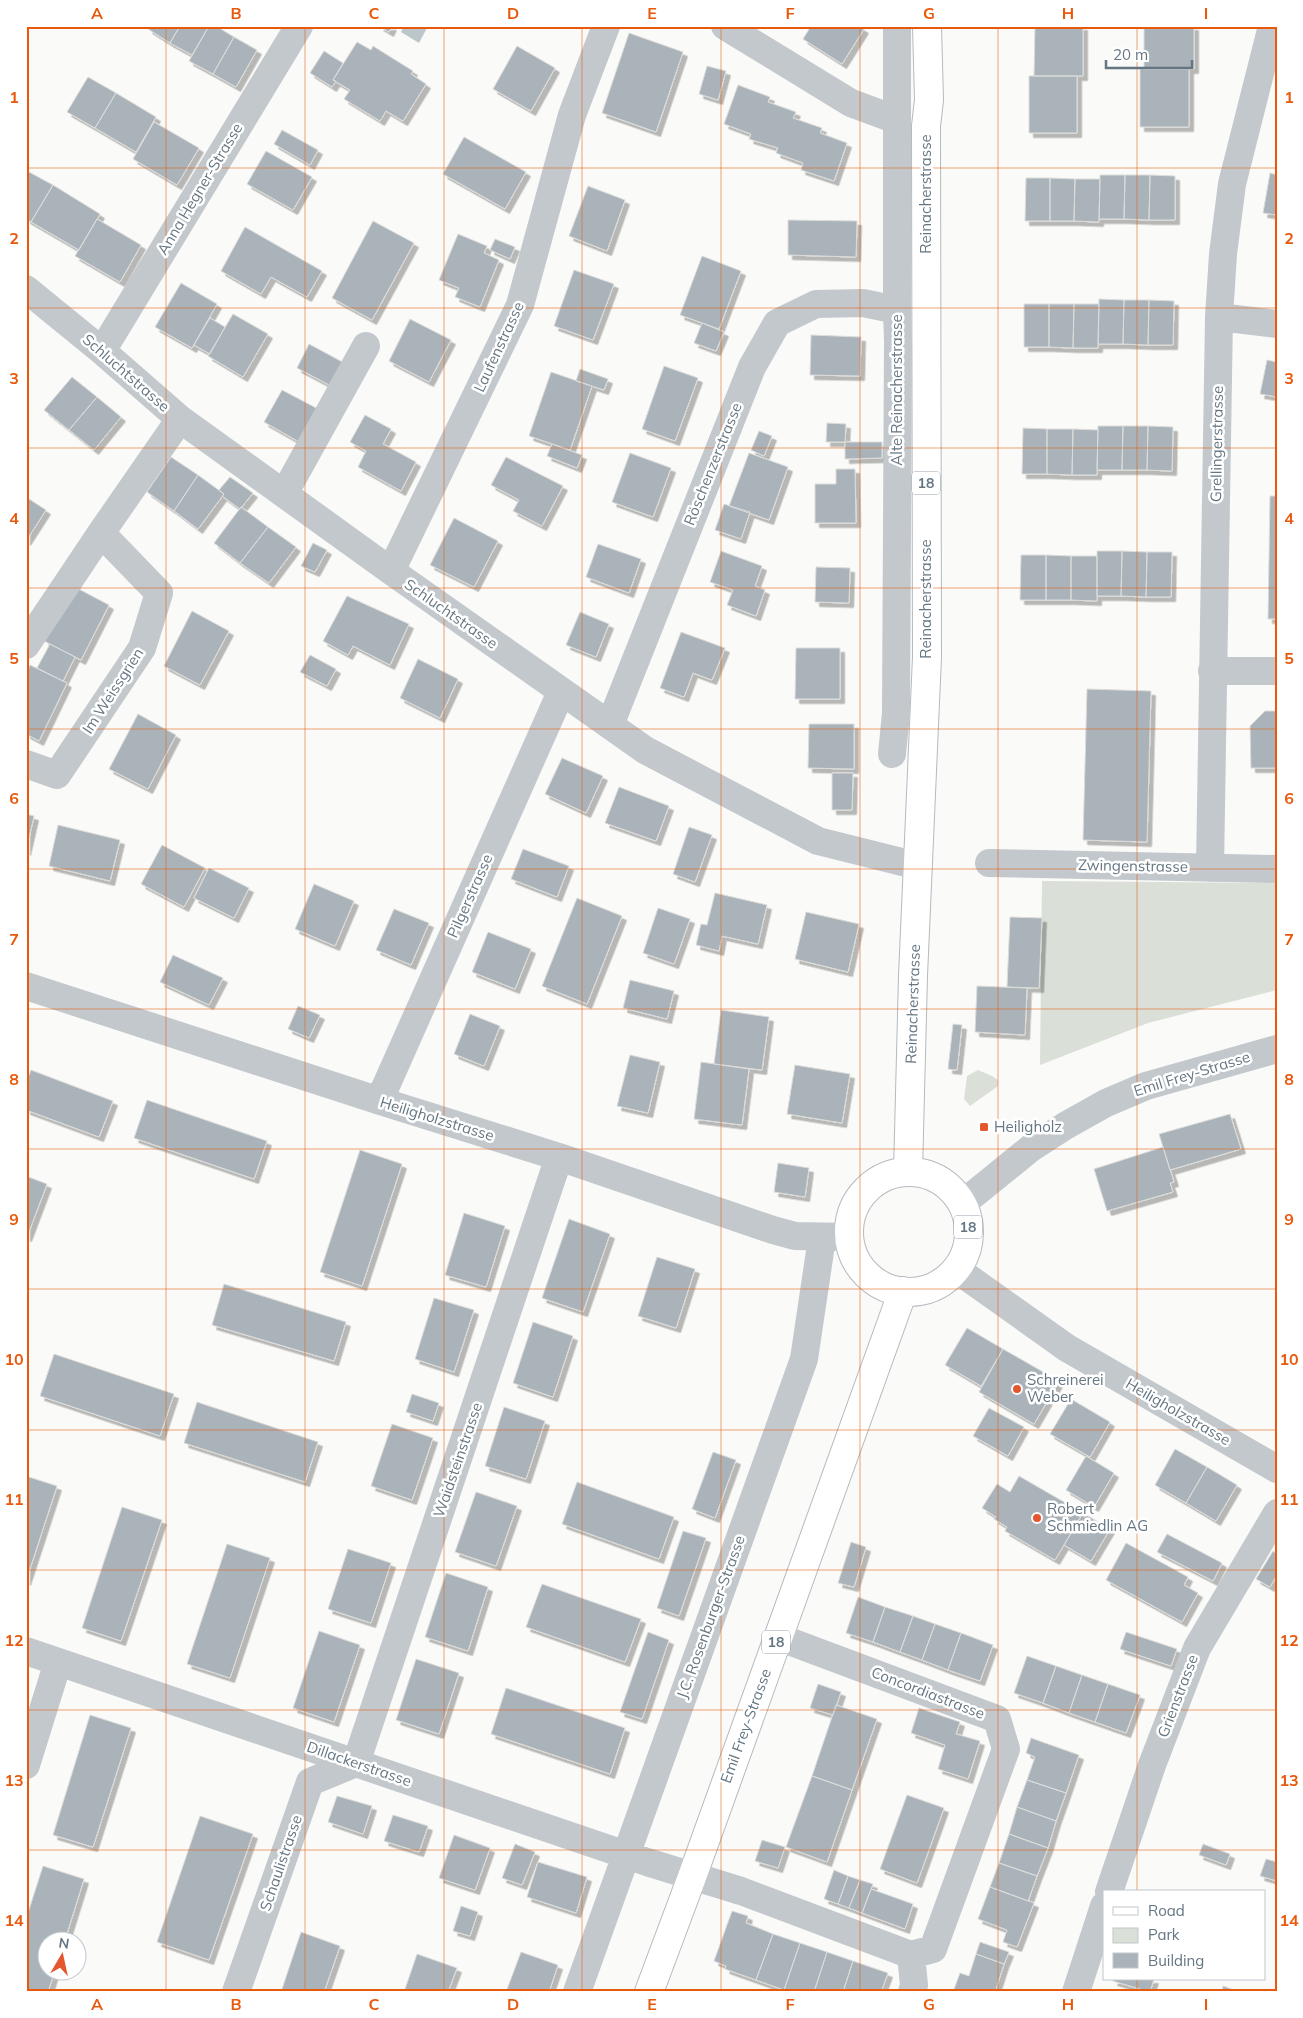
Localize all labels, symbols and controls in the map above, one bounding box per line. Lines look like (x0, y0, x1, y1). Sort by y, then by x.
text: A (91, 3, 103, 23)
text: B (230, 3, 242, 23)
text: C (369, 3, 380, 23)
text: D (507, 3, 519, 23)
text: E (647, 3, 657, 23)
text: F (785, 3, 795, 23)
text: G (923, 3, 935, 23)
text: H (1062, 3, 1074, 23)
text: I (1204, 3, 1208, 23)
scale bar (1106, 38, 1192, 70)
text: 20 m (1113, 45, 1148, 64)
text: 1 (9, 87, 19, 107)
text: 1 (1284, 87, 1294, 107)
street label: Anna Hegner-Strasse (153, 119, 246, 258)
street label: Reinacherstrasse (916, 134, 935, 254)
text: 2 (9, 228, 19, 248)
text: 2 (1284, 228, 1294, 248)
street label: Laufenstrasse (469, 299, 528, 395)
street label: Alte Reinacherstrasse (887, 314, 906, 466)
street label: Schluchtstrasse (79, 330, 174, 416)
text: 3 (9, 368, 19, 388)
text: 3 (1284, 368, 1294, 388)
street label: Grellingerstrasse (1206, 386, 1227, 502)
street label: Röschenzerstrasse (679, 400, 746, 528)
road number: 18 (912, 472, 940, 494)
text: 4 (9, 508, 19, 528)
text: 4 (1284, 508, 1294, 528)
street label: Reinacherstrasse (916, 539, 935, 659)
street label: Schluchtstrasse (401, 574, 501, 653)
street label: Im Weissgrien (78, 644, 147, 737)
text: 5 (9, 648, 19, 668)
text: 5 (1284, 648, 1294, 668)
text: 6 (9, 788, 19, 808)
text: 6 (1284, 788, 1294, 808)
street label: Pilgerstrasse (443, 851, 496, 941)
street label: Zwingenstrasse (1078, 855, 1188, 876)
text: 7 (9, 929, 19, 949)
text: 7 (1284, 929, 1294, 949)
street label: Reinacherstrasse (901, 944, 924, 1064)
street label: Emil Frey-Strasse (1131, 1047, 1252, 1100)
text: 8 (9, 1069, 19, 1089)
text: 8 (1284, 1069, 1294, 1089)
street label: Heiligholzstrasse (378, 1092, 496, 1145)
place label: Heiligholz (994, 1117, 1062, 1136)
marker: Heiligholz (978, 1121, 990, 1133)
text: 9 (9, 1209, 19, 1229)
text: 9 (1284, 1209, 1294, 1229)
road number: 18 (954, 1216, 982, 1238)
text: 10 (4, 1349, 24, 1369)
text: 10 (1279, 1349, 1299, 1369)
place label: Schreinerei Weber (1027, 1370, 1104, 1406)
street label: Heiligholzstrasse (1122, 1374, 1234, 1449)
marker: Schreinerei Weber (1011, 1383, 1023, 1395)
street label: Waidsteinstrasse (429, 1400, 486, 1520)
text: 11 (4, 1489, 24, 1509)
text: 11 (1279, 1489, 1299, 1509)
place label: Robert Schmiedlin AG (1047, 1499, 1148, 1535)
marker: Robert Schmiedlin AG (1031, 1512, 1043, 1524)
street label: J.C. Rosenburger-Strasse (672, 1533, 749, 1701)
text: 12 (4, 1630, 24, 1650)
road number: 18 (762, 1630, 790, 1654)
text: 12 (1279, 1630, 1299, 1650)
street label: Grienstrasse (1153, 1652, 1202, 1740)
street label: Concordiastrasse (869, 1662, 988, 1723)
street label: Emil Frey-Strasse (716, 1666, 775, 1786)
street label: Dillackerstrasse (304, 1737, 414, 1790)
text: 13 (4, 1770, 24, 1790)
text: 13 (1279, 1770, 1299, 1790)
street label: Schaulistrasse (255, 1812, 306, 1913)
legend (1103, 1890, 1266, 1980)
text: Road (1148, 1901, 1185, 1920)
text: 14 (4, 1910, 24, 1930)
text: 14 (1279, 1910, 1299, 1930)
text: Park (1148, 1925, 1180, 1944)
north arrow (38, 1930, 88, 1980)
text: N (57, 1933, 71, 1953)
text: Building (1148, 1951, 1204, 1970)
text: A (91, 1994, 103, 2014)
text: B (230, 1994, 242, 2014)
text: C (369, 1994, 380, 2014)
text: D (507, 1994, 519, 2014)
text: E (647, 1994, 657, 2014)
text: F (785, 1994, 795, 2014)
text: G (923, 1994, 935, 2014)
text: H (1062, 1994, 1074, 2014)
text: I (1204, 1994, 1208, 2014)

